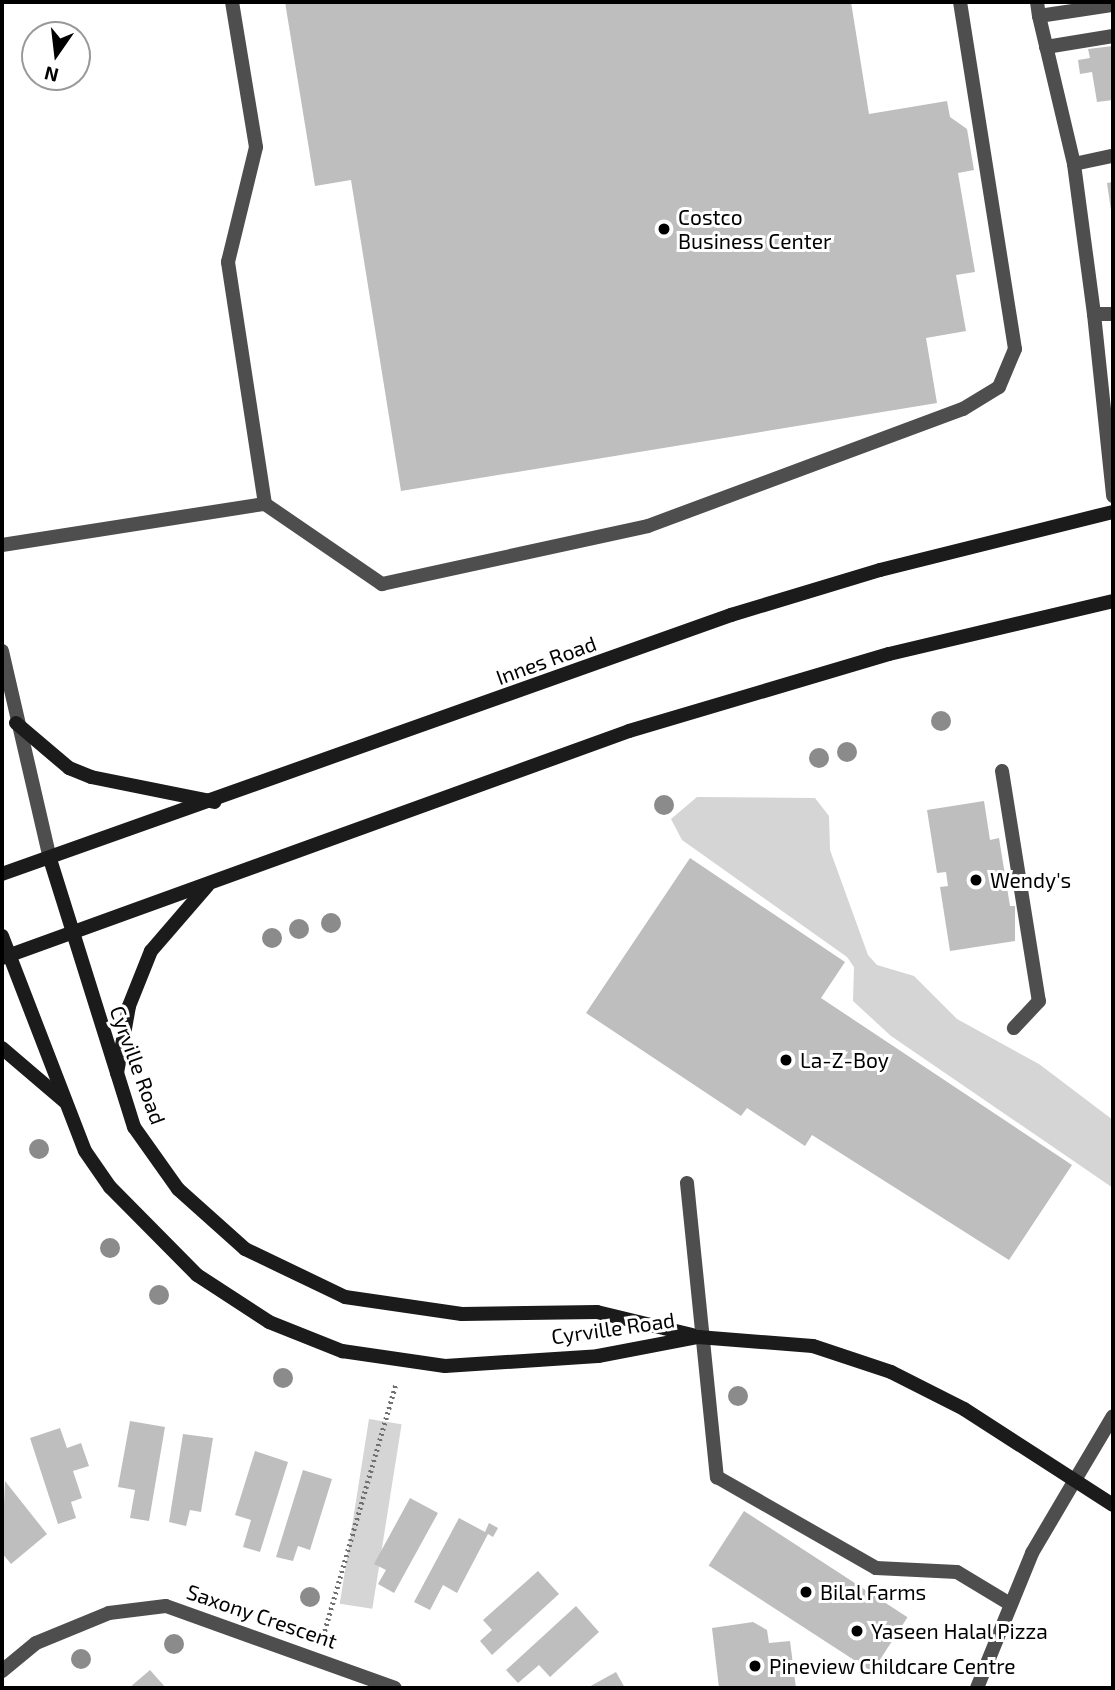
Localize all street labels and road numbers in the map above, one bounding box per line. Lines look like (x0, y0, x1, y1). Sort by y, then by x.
street label: Innes Road (492, 630, 600, 690)
street label: Cyrville Road (105, 1002, 171, 1128)
street label: Cyrville Road (550, 1307, 676, 1349)
street label: Saxony Crescent (183, 1578, 341, 1654)

